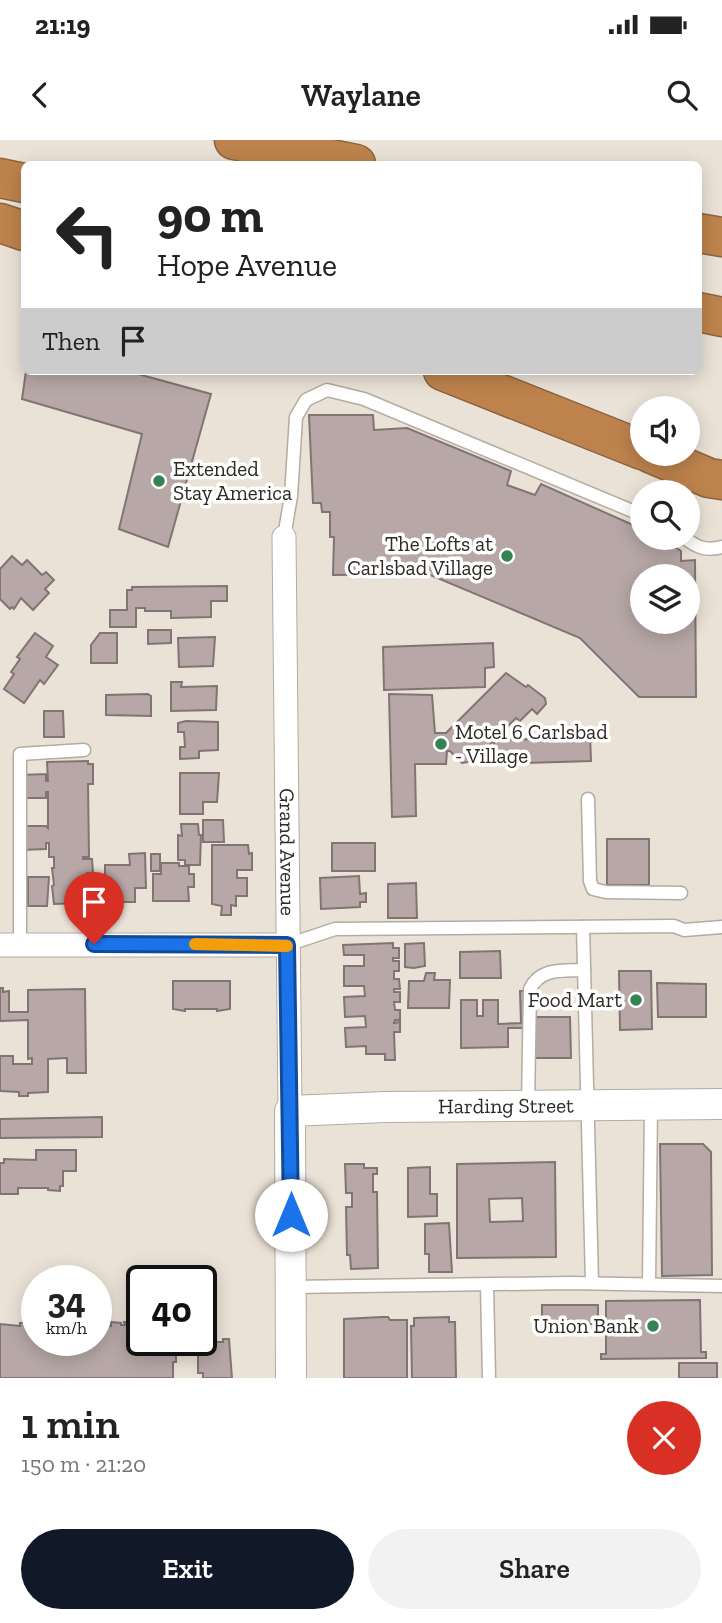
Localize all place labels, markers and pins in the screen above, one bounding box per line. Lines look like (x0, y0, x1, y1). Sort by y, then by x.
place label: Extended Stay America (173, 456, 292, 505)
marker: Extended Stay America (151, 473, 167, 489)
place label: The Lofts at Carlsbad Village (347, 531, 493, 580)
marker: The Lofts at Carlsbad Village (499, 548, 515, 564)
place label: Motel 6 Carlsbad - Village (455, 719, 608, 768)
marker: Motel 6 Carlsbad - Village (433, 736, 449, 752)
pin (64, 872, 124, 944)
place label: Food Mart (528, 987, 622, 1012)
marker: Food Mart (628, 992, 644, 1008)
place label: Union Bank (533, 1313, 639, 1338)
marker: Union Bank (645, 1318, 661, 1334)

